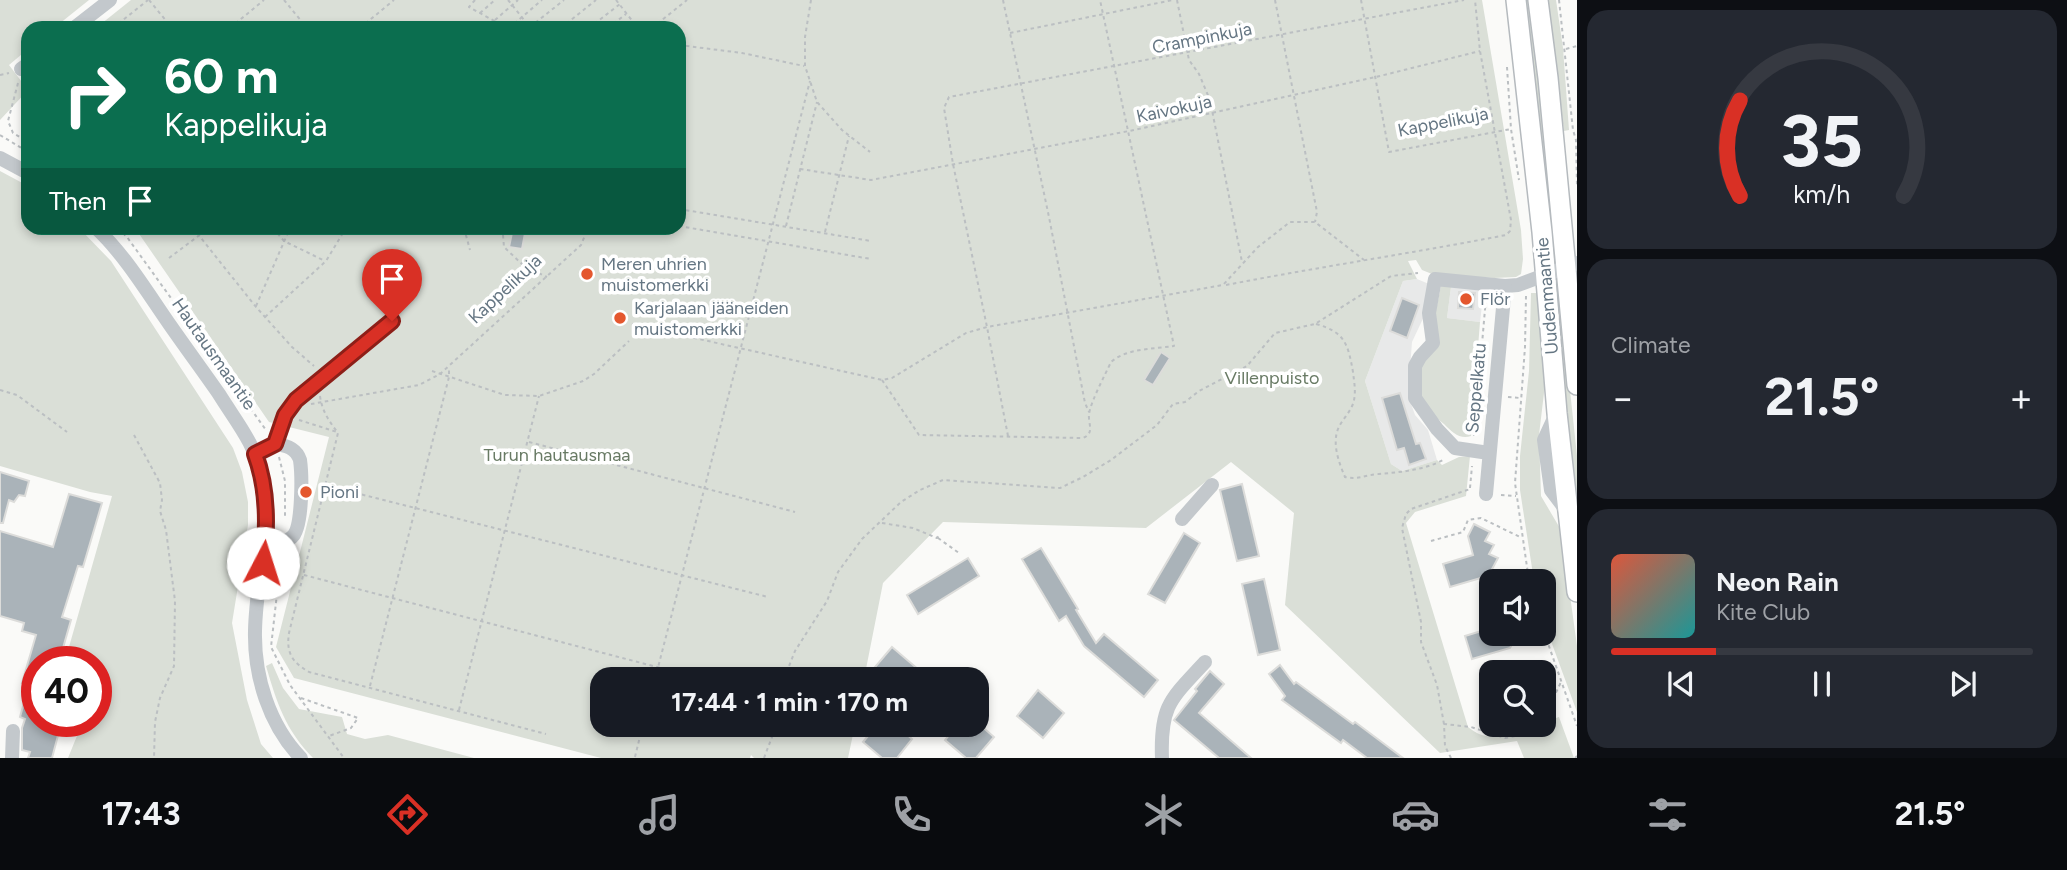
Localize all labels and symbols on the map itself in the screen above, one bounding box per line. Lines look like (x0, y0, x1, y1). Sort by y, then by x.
street label: Crampinkuja (1150, 18, 1254, 58)
street label: Kaivokuja (1134, 90, 1214, 128)
street label: Kappelikuja (1396, 102, 1490, 142)
street label: Uudenmaantie (1531, 236, 1563, 356)
pin (362, 249, 422, 321)
street label: Kappelikuja (464, 250, 546, 328)
place label: Meren uhrien muistomerkki (601, 253, 709, 296)
marker: Meren uhrien muistomerkki (579, 266, 595, 282)
place label: Flör (1480, 288, 1510, 310)
marker: Flör (1458, 291, 1474, 307)
street label: Hautausmaantie (167, 294, 261, 414)
place label: Karjalaan jääneiden muistomerkki (634, 297, 789, 340)
marker: Karjalaan jääneiden muistomerkki (612, 310, 628, 326)
street label: Seppelkatu (1461, 342, 1491, 434)
park label: Villenpuisto (1225, 367, 1319, 389)
park label: Turun hautausmaa (483, 444, 631, 466)
place label: Pioni (320, 481, 359, 503)
marker: Pioni (298, 484, 314, 500)
position arrow (226, 526, 300, 600)
speed limit sign: 40 (21, 646, 112, 737)

